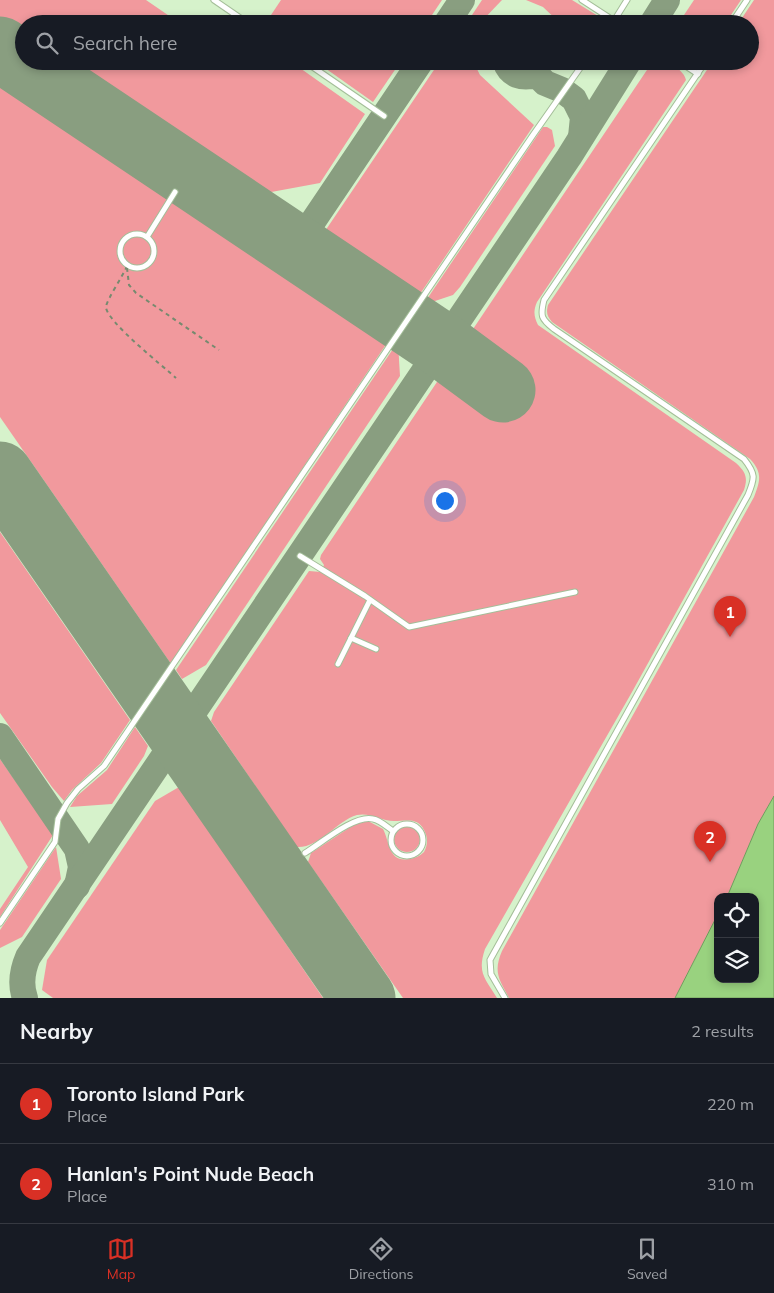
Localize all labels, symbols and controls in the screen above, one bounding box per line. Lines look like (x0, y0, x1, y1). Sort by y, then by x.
search box (15, 15, 759, 70)
icon: search (33, 29, 61, 57)
text: Search here (73, 31, 177, 55)
your location (432, 488, 458, 514)
pin: 1 (714, 596, 746, 637)
pin: 2 (694, 821, 726, 862)
map controls (714, 893, 759, 983)
button: locate (714, 893, 759, 938)
button: layers (714, 938, 759, 983)
text: Nearby (20, 1018, 93, 1044)
text: 2 results (691, 1021, 754, 1041)
text: Toronto Island Park (67, 1082, 244, 1106)
text: 1 (31, 1094, 41, 1114)
text: 220 m (707, 1094, 754, 1114)
text: Place (67, 1106, 107, 1126)
text: Hanlan's Point Nude Beach (67, 1162, 314, 1186)
text: 2 (31, 1174, 41, 1194)
text: 310 m (707, 1174, 754, 1194)
text: Place (67, 1186, 107, 1206)
tab: Map (107, 1235, 135, 1283)
tab: Directions (349, 1235, 414, 1283)
tab: Saved (627, 1235, 667, 1283)

